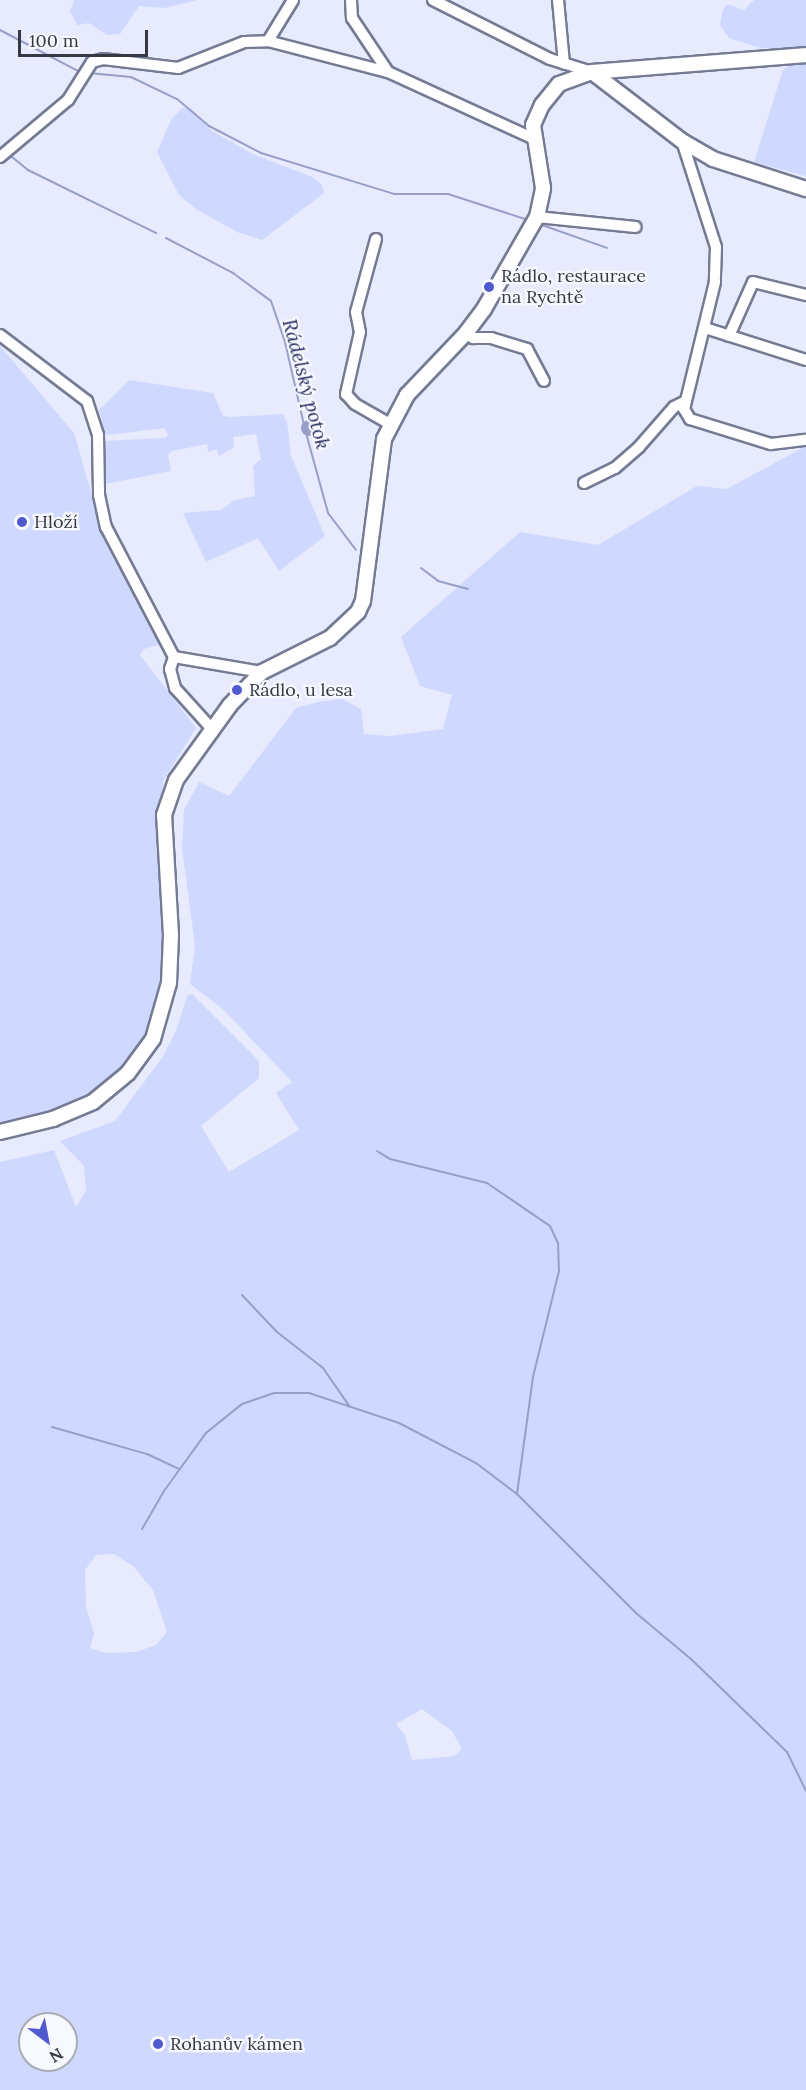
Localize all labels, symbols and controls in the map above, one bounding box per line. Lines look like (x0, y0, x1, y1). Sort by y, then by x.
scale bar (21, 18, 152, 56)
text: 100 m (29, 29, 79, 52)
place label: Rádlo, restaurace na Rychtě (501, 266, 646, 308)
marker: Rádlo, restaurace na Rychtě (482, 280, 496, 294)
water label: Rádelský potok (278, 316, 336, 452)
place label: Hloží (34, 511, 78, 533)
marker: Hloží (15, 515, 29, 529)
place label: Rádlo, u lesa (249, 679, 353, 701)
marker: Rádlo, u lesa (230, 683, 244, 697)
north arrow (18, 2012, 78, 2072)
place label: Rohanův kámen (170, 2033, 303, 2055)
marker: Rohanův kámen (151, 2037, 165, 2051)
text: N (46, 2044, 67, 2067)

